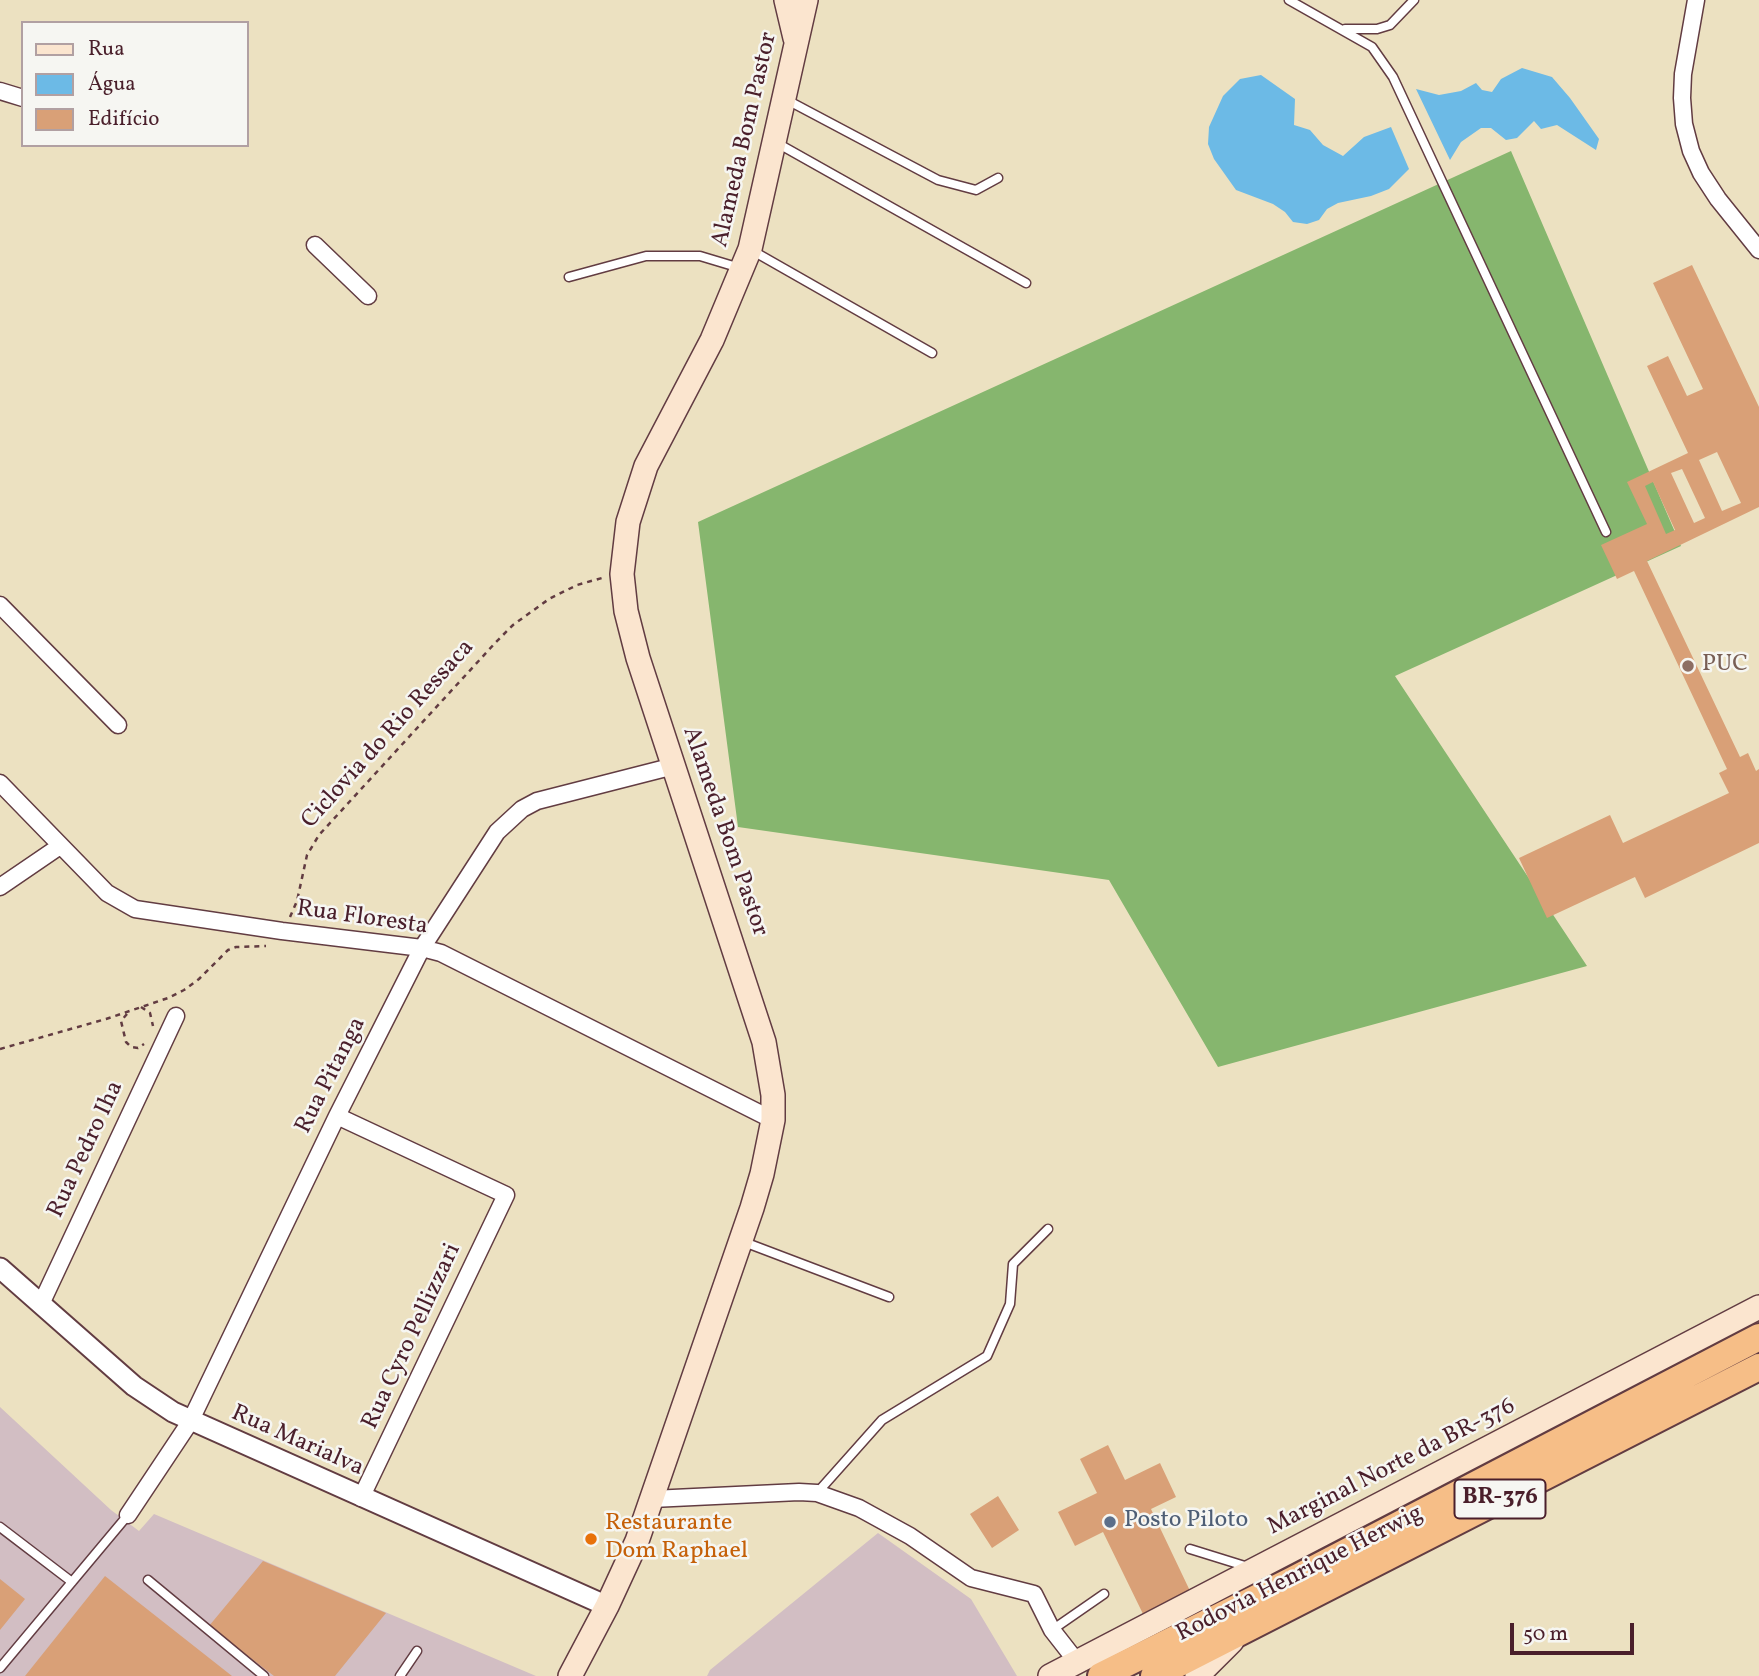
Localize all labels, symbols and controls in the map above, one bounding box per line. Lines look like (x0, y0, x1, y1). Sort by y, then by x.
legend (21, 21, 248, 147)
street label: Alameda Bom Pastor (707, 30, 785, 250)
text: Rua (88, 35, 125, 64)
text: Água (88, 70, 136, 99)
text: Edifício (88, 105, 160, 134)
street label: Ciclovia do Rio Ressaca (297, 635, 481, 835)
place label: PUC (1702, 652, 1748, 680)
marker: PUC (1680, 658, 1696, 674)
street label: Alameda Bom Pastor (675, 723, 773, 941)
street label: Rua Floresta (295, 896, 429, 942)
street label: Rua Pitanga (290, 1013, 374, 1139)
street label: Rua Pedro Iha (43, 1077, 131, 1223)
street label: Rua Cyro Pellizzari (357, 1240, 469, 1434)
street label: Marginal Norte da BR-376 (1263, 1393, 1521, 1543)
street label: Rua Marialva (226, 1400, 368, 1484)
road number: BR-376 (1454, 1480, 1546, 1518)
street label: Rodovia Henrique Herwig (1172, 1500, 1428, 1650)
place label: Posto Piloto (1124, 1508, 1248, 1536)
place label: Restaurante Dom Raphael (605, 1511, 748, 1567)
marker: Posto Piloto (1102, 1514, 1118, 1530)
marker: Restaurante Dom Raphael (583, 1531, 599, 1547)
scale bar (1514, 1610, 1638, 1654)
text: 50 m (1523, 1620, 1568, 1649)

